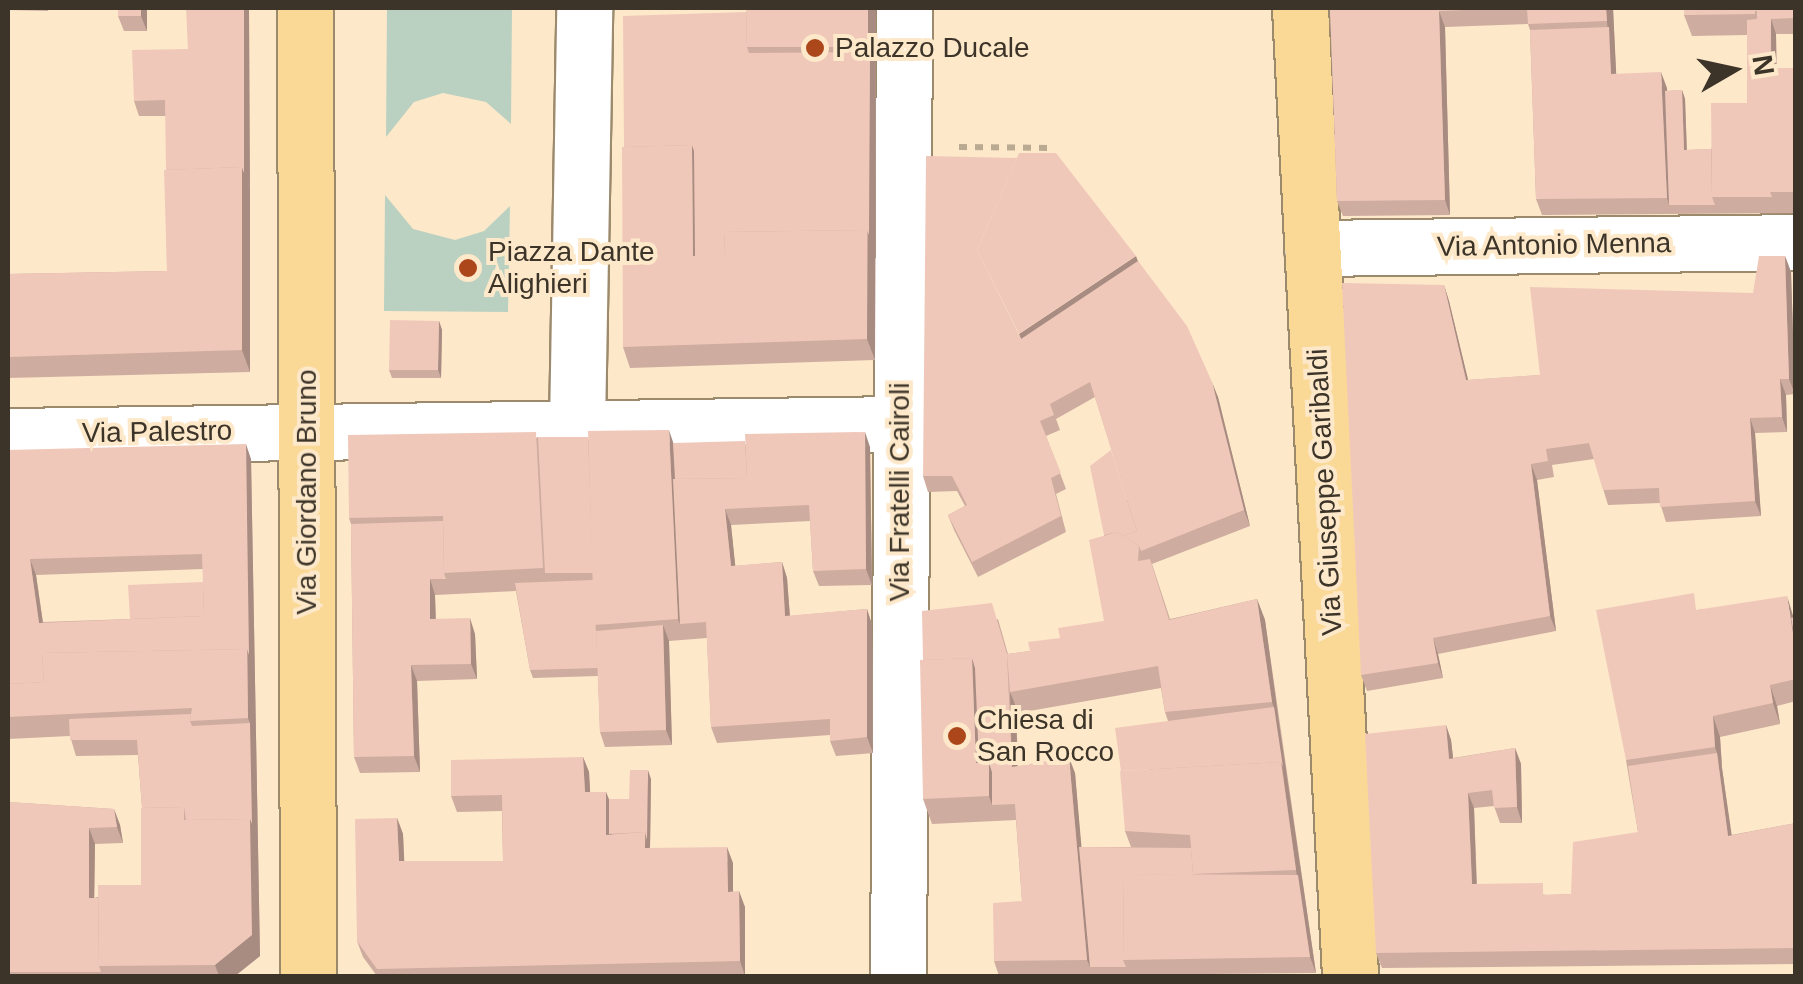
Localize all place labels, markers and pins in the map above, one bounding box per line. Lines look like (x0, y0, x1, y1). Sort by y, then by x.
place label: Palazzo Ducale (835, 31, 1030, 65)
marker: Palazzo Ducale (804, 37, 826, 59)
place label: Piazza Dante Alighieri (488, 235, 655, 301)
marker: Piazza Dante Alighieri (457, 257, 479, 279)
place label: Chiesa di San Rocco (977, 703, 1114, 769)
marker: Chiesa di San Rocco (946, 725, 968, 747)

